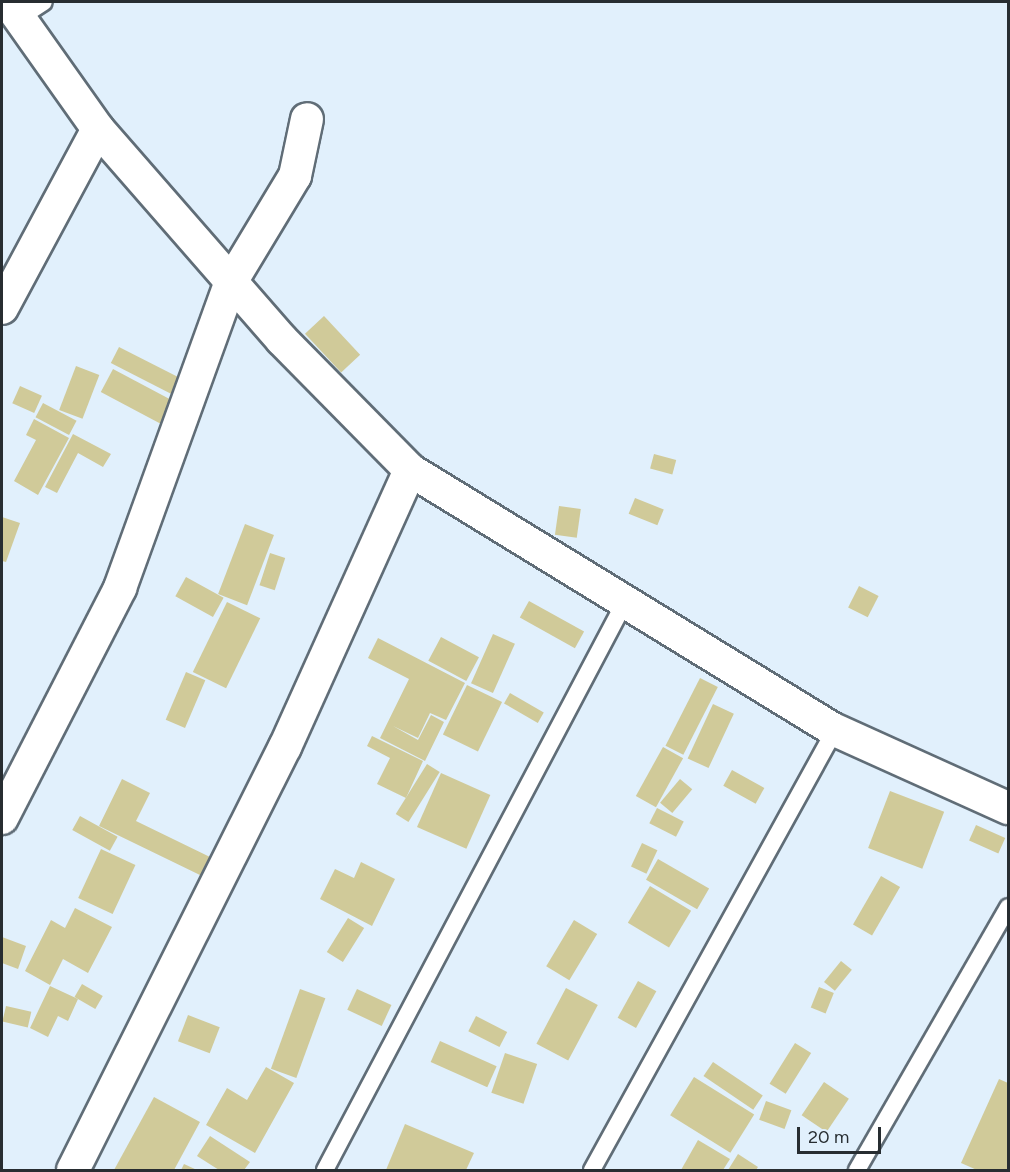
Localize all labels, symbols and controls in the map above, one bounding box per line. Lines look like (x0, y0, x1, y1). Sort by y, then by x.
scale bar (800, 1115, 884, 1153)
text: 20 m (808, 1126, 849, 1148)

